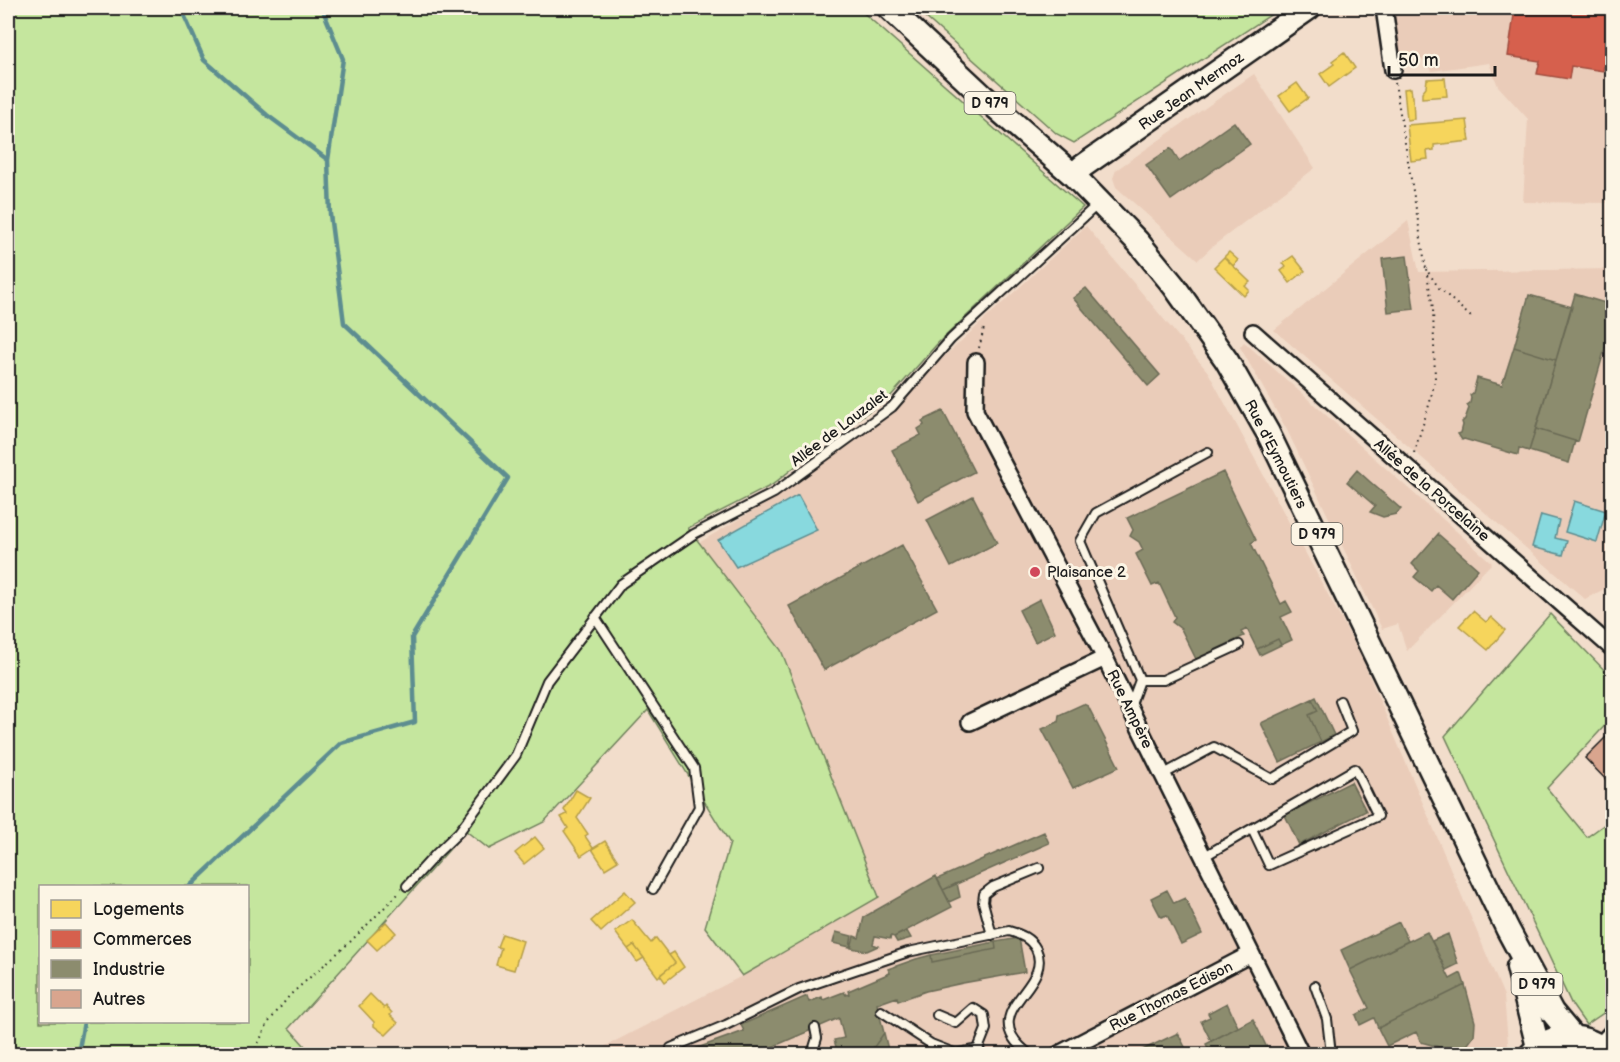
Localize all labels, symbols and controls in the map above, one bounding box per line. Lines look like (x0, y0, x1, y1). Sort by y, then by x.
scale bar (1389, 39, 1496, 77)
street label: Rue Jean Mermoz (1135, 48, 1248, 135)
text: 50 m (1398, 50, 1439, 71)
road number: D 979 (964, 92, 1016, 114)
street label: Allée de Lauzalet (787, 386, 892, 471)
street label: Rue d'Eymoutiers (1240, 397, 1311, 512)
street label: Allée de la Porcelaine (1370, 435, 1493, 546)
road number: D 979 (1292, 523, 1342, 545)
place label: Plaisance 2 (1047, 563, 1126, 582)
marker: Plaisance 2 (1028, 565, 1042, 579)
street label: Rue Ampère (1102, 667, 1157, 752)
legend (39, 885, 249, 1023)
text: Logements (93, 899, 184, 920)
text: Commerces (93, 929, 192, 950)
street label: Rue Thomas Edison (1106, 957, 1236, 1036)
text: Industrie (93, 959, 165, 980)
road number: D 979 (1512, 973, 1562, 995)
text: Autres (93, 989, 145, 1010)

